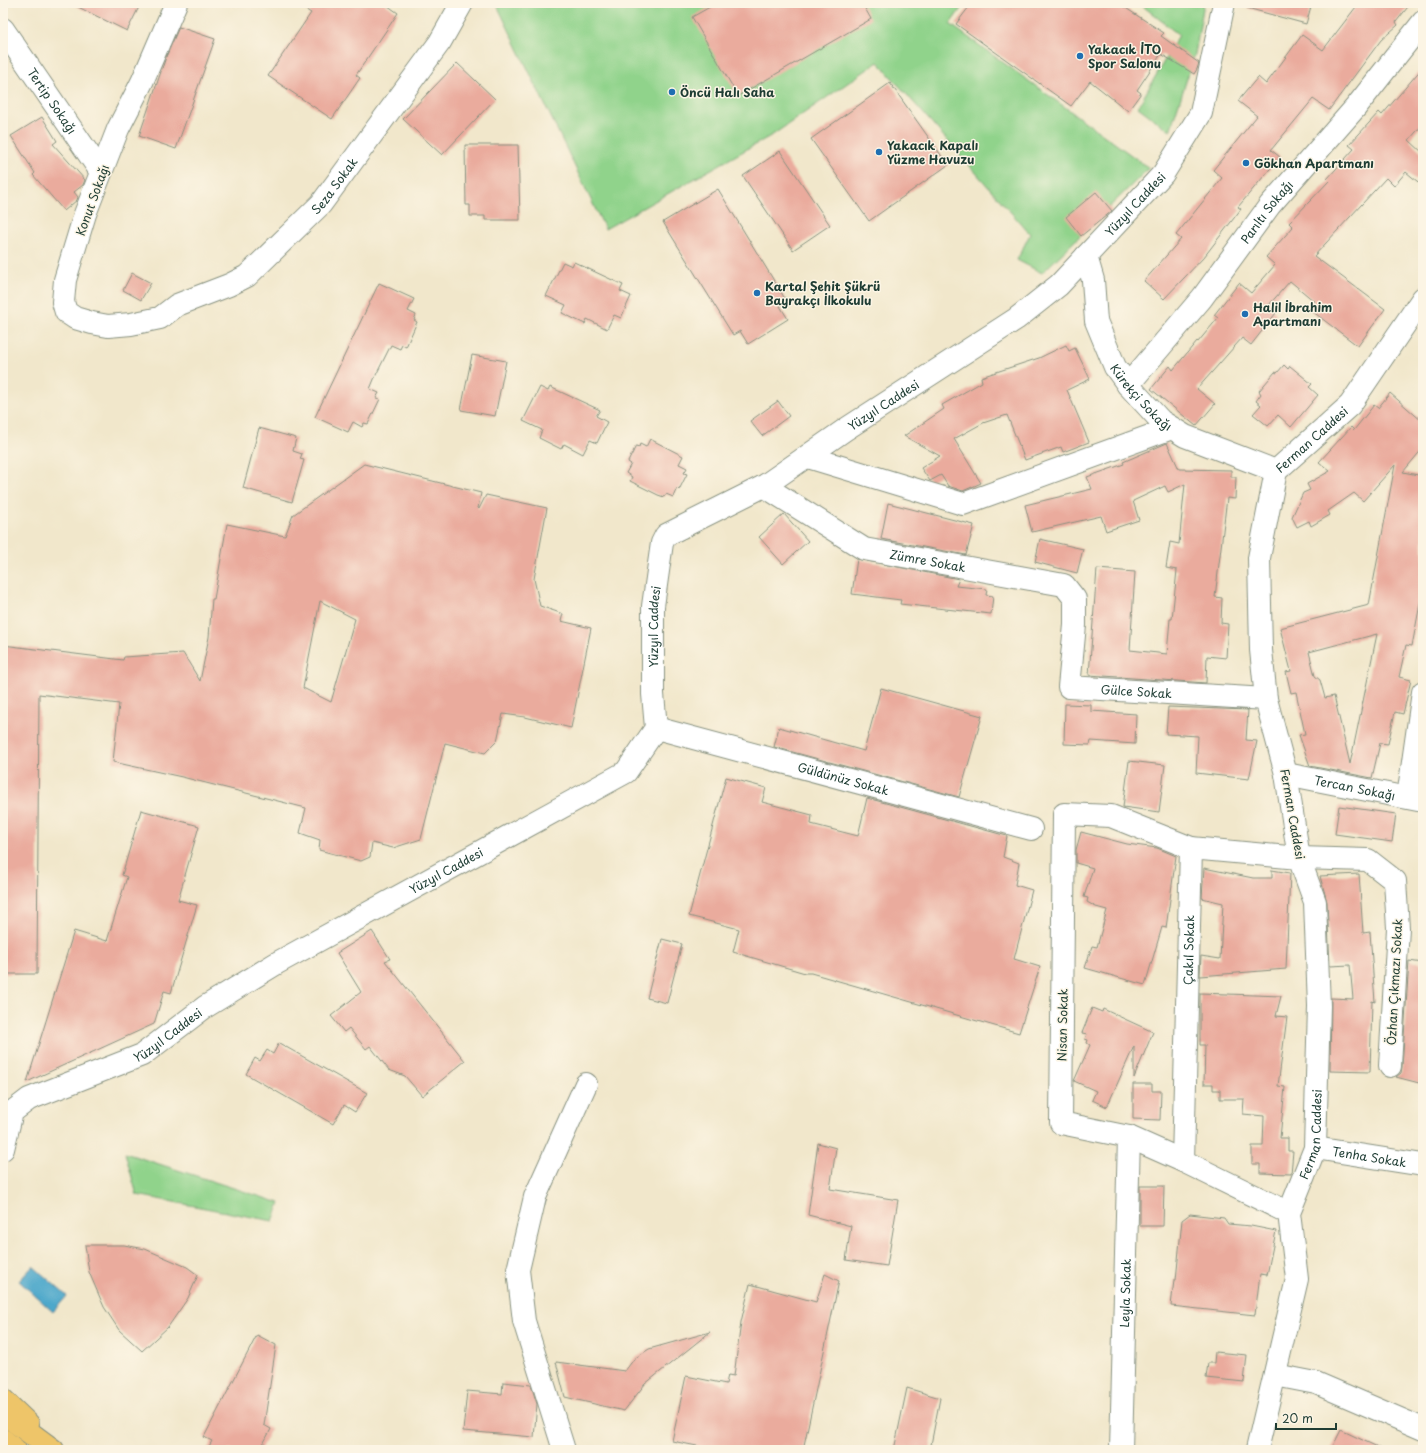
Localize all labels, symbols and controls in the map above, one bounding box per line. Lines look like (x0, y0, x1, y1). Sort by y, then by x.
place label: Yakacık İTO Spor Salonu (1088, 40, 1161, 72)
marker: Yakacık İTO Spor Salonu (1075, 51, 1085, 61)
street label: Tertip Sokağı (23, 64, 81, 137)
place label: Öncü Halı Saha (680, 83, 775, 101)
marker: Öncü Halı Saha (667, 87, 677, 97)
place label: Yakacık Kapalı Yüzme Havuzu (887, 136, 978, 168)
marker: Yakacık Kapalı Yüzme Havuzu (874, 147, 884, 157)
street label: Seza Sokak (307, 153, 362, 218)
place label: Gökhan Apartmanı (1254, 154, 1374, 172)
marker: Gökhan Apartmanı (1241, 158, 1251, 168)
street label: Konut Sokağı (71, 162, 113, 238)
street label: Yüzyıl Caddesi (1100, 168, 1169, 240)
street label: Parıltı Sokağı (1236, 176, 1297, 247)
place label: Kartal Şehit Şükrü Bayrakçı İlkokulu (765, 277, 880, 309)
marker: Kartal Şehit Şükrü Bayrakçı İlkokulu (752, 288, 762, 298)
place label: Halil İbrahim Apartmanı (1253, 298, 1332, 330)
marker: Halil İbrahim Apartmanı (1240, 309, 1250, 319)
street label: Kürekçi Sokağı (1106, 360, 1176, 435)
street label: Yüzyıl Caddesi (844, 375, 923, 435)
street label: Ferman Caddesi (1271, 402, 1352, 477)
street label: Zümre Sokak (888, 545, 967, 576)
street label: Yüzyıl Caddesi (644, 585, 665, 667)
street label: Gülce Sokak (1100, 680, 1173, 702)
street label: Güldünüz Sokak (796, 758, 891, 799)
street label: Ferman Caddesi (1276, 767, 1310, 861)
street label: Tercan Sokağı (1312, 771, 1397, 804)
street label: Yüzyıl Caddesi (406, 843, 486, 898)
street label: Çakıl Sokak (1178, 915, 1198, 985)
street label: Özhan Çıkmazı Sokak (1382, 918, 1406, 1046)
street label: Nisan Sokak (1052, 988, 1072, 1062)
street label: Yüzyıl Caddesi (131, 1004, 206, 1067)
street label: Ferman Caddesi (1294, 1089, 1326, 1182)
street label: Tenha Sokak (1331, 1142, 1408, 1171)
street label: Leyla Sokak (1115, 1258, 1135, 1328)
scale bar (1276, 1405, 1336, 1431)
text: 20 m (1282, 1409, 1313, 1427)

